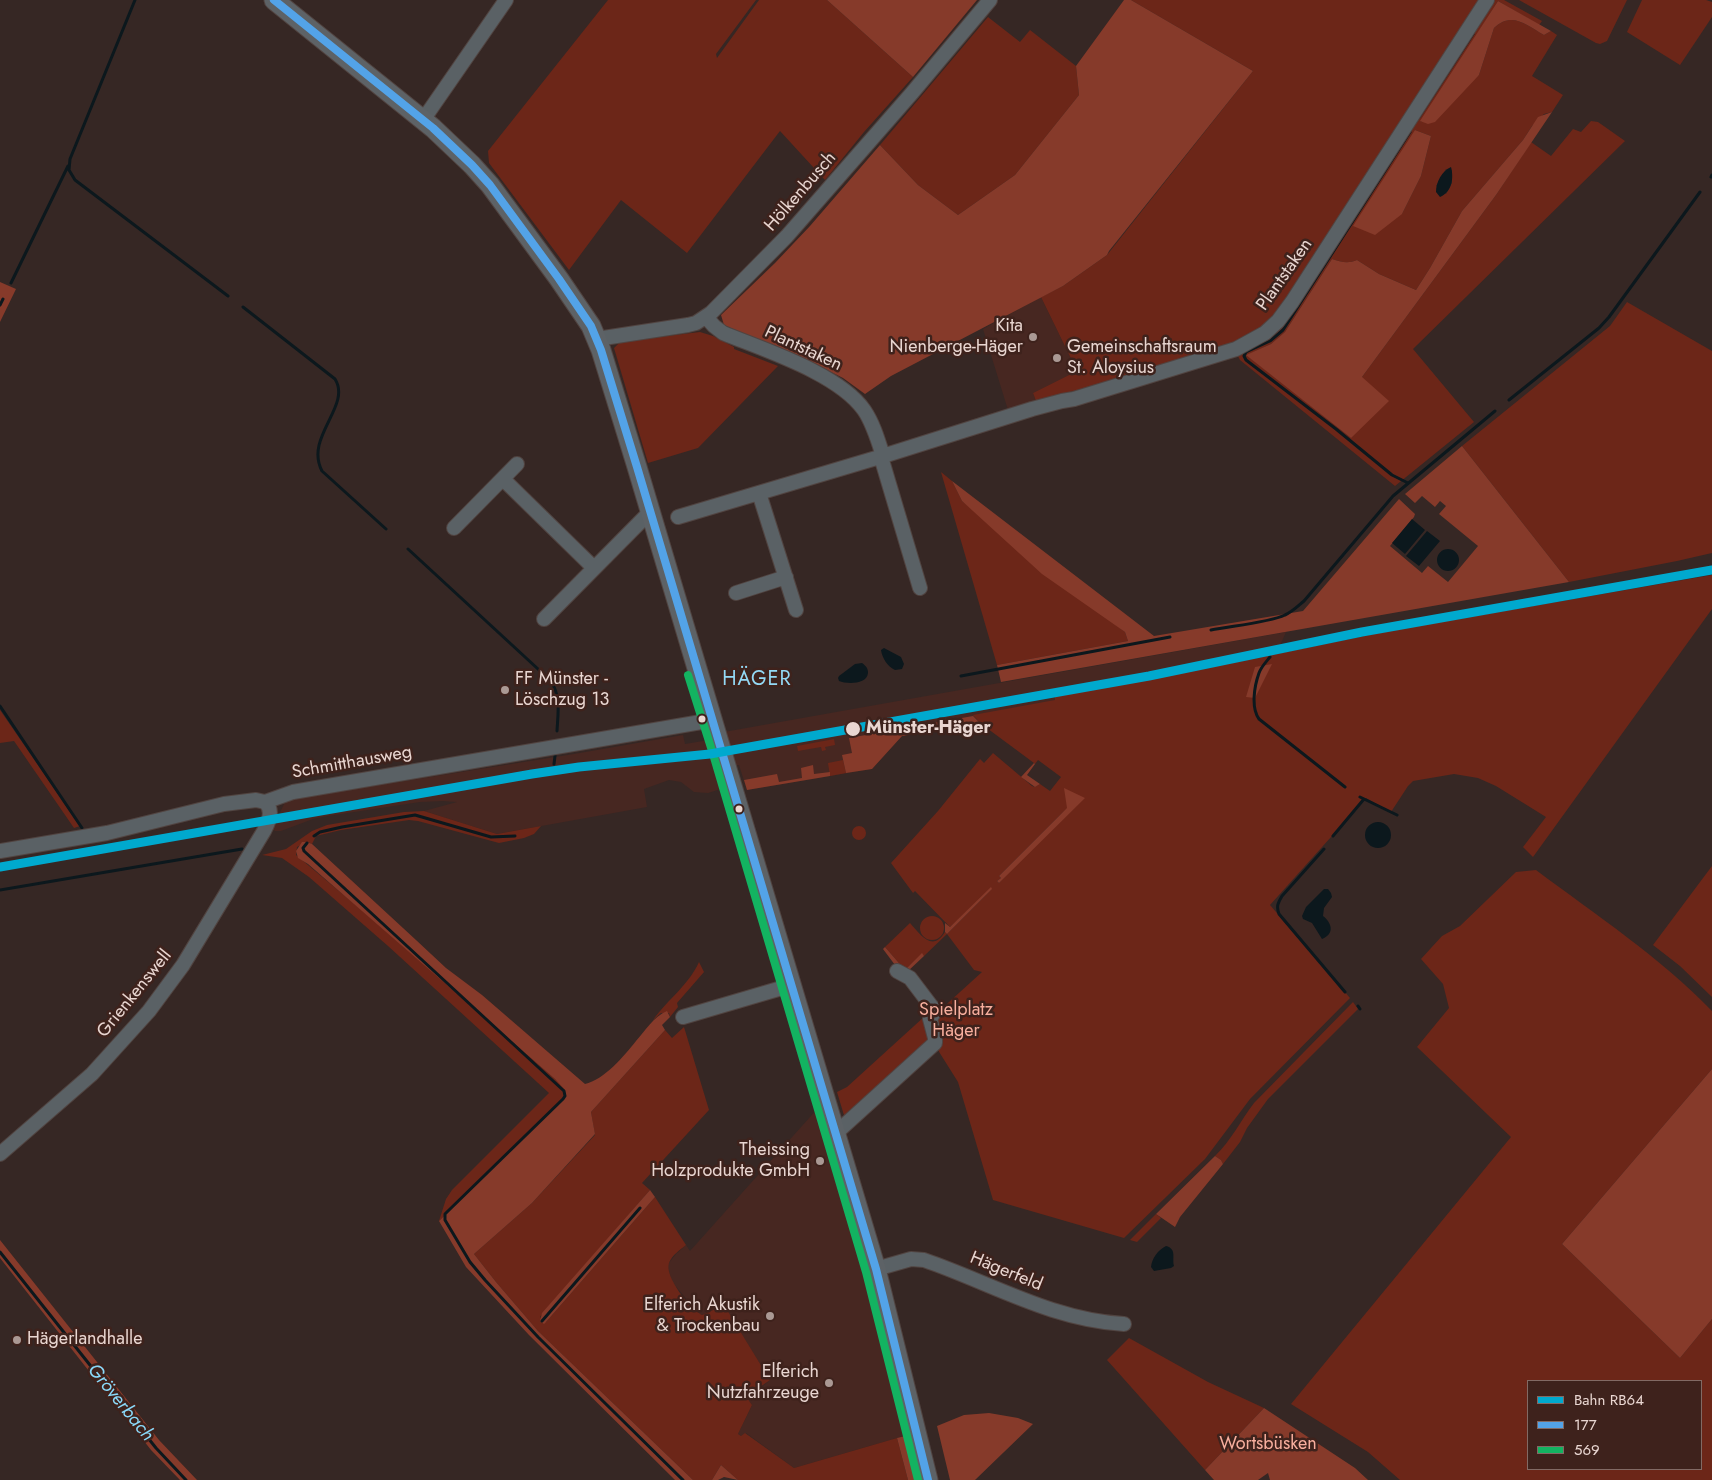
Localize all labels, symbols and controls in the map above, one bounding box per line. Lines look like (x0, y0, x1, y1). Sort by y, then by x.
street label: Hölkenbusch (761, 148, 841, 236)
street label: Plantstaken (1252, 235, 1318, 315)
place label: Kita Nienberge-Häger (890, 316, 1023, 358)
street label: Plantstaken (761, 322, 845, 376)
marker: Kita Nienberge-Häger (1027, 331, 1039, 343)
place label: Gemeinschaftsraum St. Aloysius (1067, 337, 1217, 379)
marker: Gemeinschaftsraum St. Aloysius (1051, 352, 1063, 364)
district label: HÄGER (722, 668, 792, 692)
place label: FF Münster - Löschzug 13 (515, 669, 609, 712)
marker: FF Münster - Löschzug 13 (499, 684, 511, 696)
unlabelled marker (697, 714, 707, 724)
place label: Münster-Häger (866, 718, 991, 740)
marker: Münster-Häger (844, 720, 862, 738)
street label: Schmitthausweg (290, 742, 414, 784)
unlabelled marker (734, 804, 744, 814)
street label: Grienkenswell (93, 946, 177, 1042)
park label: Spielplatz Häger (919, 1000, 993, 1042)
place label: Theissing Holzprodukte GmbH (651, 1140, 810, 1182)
marker: Theissing Holzprodukte GmbH (814, 1155, 826, 1167)
street label: Hägerfeld (967, 1248, 1045, 1296)
place label: Elferich Akustik & Trockenbau (644, 1295, 760, 1338)
marker: Elferich Akustik & Trockenbau (764, 1310, 776, 1322)
place label: Hägerlandhalle (27, 1329, 142, 1351)
marker: Hägerlandhalle (11, 1334, 23, 1346)
water label: Gröverbach (82, 1360, 158, 1446)
place label: Elferich Nutzfahrzeuge (707, 1362, 819, 1405)
marker: Elferich Nutzfahrzeuge (823, 1377, 835, 1389)
legend (1527, 1380, 1702, 1470)
text: Bahn RB64 (1574, 1389, 1644, 1411)
text: 177 (1574, 1414, 1597, 1436)
park label: Wortsbüsken (1219, 1434, 1317, 1456)
text: 569 (1574, 1439, 1600, 1461)

